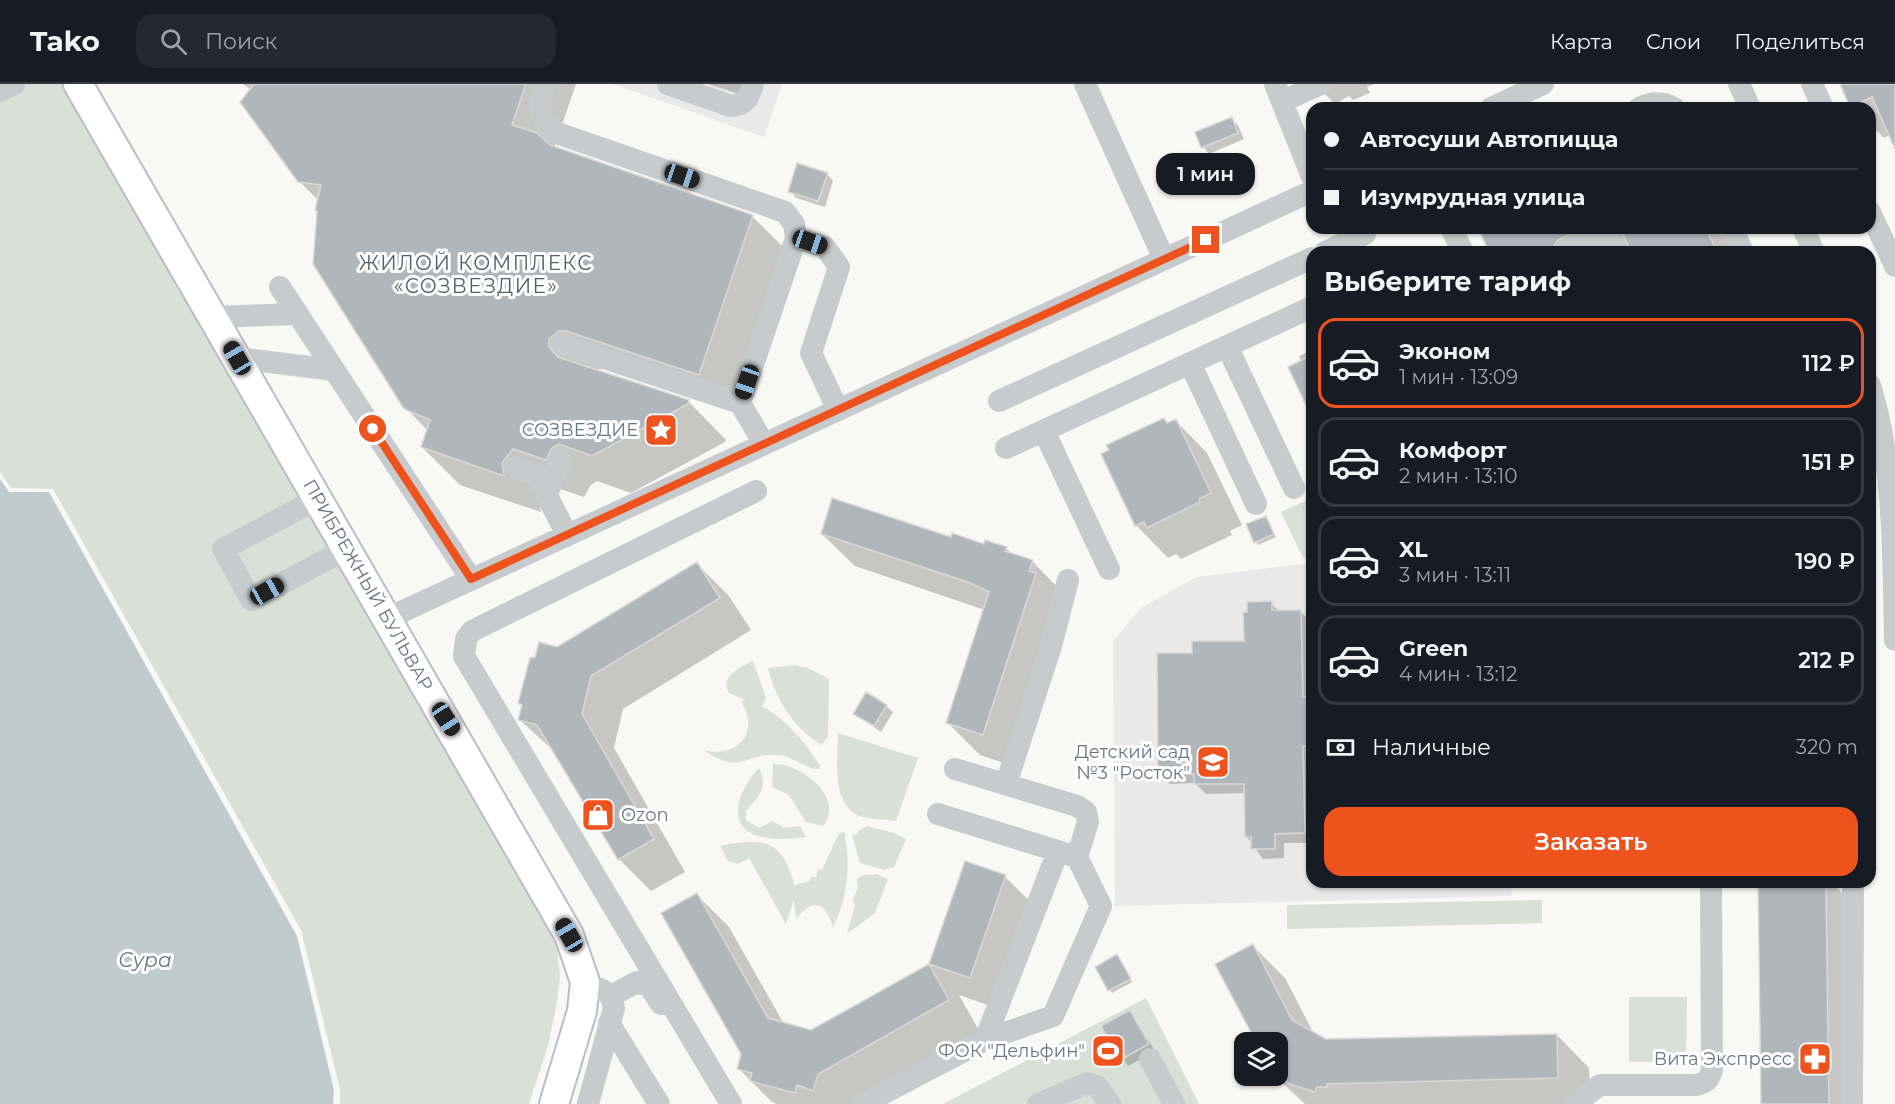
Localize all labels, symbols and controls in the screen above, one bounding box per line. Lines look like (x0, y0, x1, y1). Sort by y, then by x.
search box (136, 14, 556, 68)
text: Tako (30, 24, 100, 58)
icon: search (157, 25, 190, 58)
text: Поиск (205, 28, 277, 55)
text: Карта (1550, 29, 1613, 54)
text: Слои (1646, 29, 1701, 54)
text: Поделиться (1734, 29, 1865, 54)
text: Автосуши Автопицца (1360, 126, 1618, 153)
callout: 1 мин (1156, 153, 1256, 195)
car (662, 162, 702, 190)
text: 1 мин (1177, 162, 1234, 186)
text: Изумрудная улица (1360, 184, 1585, 211)
route end (1192, 226, 1219, 253)
car (790, 228, 830, 256)
district label: ЖИЛОЙ КОМПЛЕКС «СОЗВЕЗДИЕ» (359, 251, 593, 298)
text: Выберите тариф (1324, 265, 1571, 298)
icon: car (1327, 336, 1381, 390)
car (220, 338, 254, 378)
text: Эконом (1399, 338, 1490, 365)
text: 112 ₽ (1803, 350, 1855, 377)
car (733, 362, 761, 402)
text: 1 мин · 13:09 (1399, 365, 1518, 389)
place icon: СОЗВЕЗДИЕ (643, 412, 679, 448)
route start (359, 415, 386, 442)
place label: СОЗВЕЗДИЕ (522, 419, 638, 441)
icon: car (1327, 435, 1381, 489)
text: Комфорт (1399, 437, 1507, 464)
text: 151 ₽ (1803, 449, 1855, 476)
text: 2 мин · 13:10 (1399, 464, 1517, 488)
street label: ПРИБРЕЖНЫЙ БУЛЬВАР (298, 475, 438, 695)
icon: car (1327, 534, 1381, 588)
text: XL (1399, 536, 1428, 563)
text: 190 ₽ (1795, 548, 1855, 575)
text: 3 мин · 13:11 (1399, 563, 1511, 587)
car (247, 574, 287, 608)
icon: car (1327, 633, 1381, 687)
text: Green (1399, 635, 1468, 662)
text: 212 ₽ (1798, 647, 1855, 674)
text: 4 мин · 13:12 (1399, 662, 1517, 686)
car (429, 699, 463, 739)
icon: cash (1324, 731, 1357, 764)
text: Наличные (1372, 734, 1491, 761)
text: 320 m (1796, 735, 1858, 759)
place label: Детский сад №3 "Росток" (1075, 741, 1190, 784)
school or university icon: Детский сад №3 "Росток" (1195, 744, 1231, 780)
shop icon: Ozon (580, 797, 616, 833)
place label: Ozon (621, 804, 669, 826)
button: Заказать (1324, 807, 1858, 876)
car (552, 915, 586, 955)
water label: Сура (118, 948, 172, 972)
map controls (1234, 1032, 1288, 1086)
button: layers (1234, 1032, 1288, 1086)
sports icon: ФОК "Дельфин" (1090, 1033, 1126, 1069)
place label: ФОК "Дельфин" (938, 1040, 1085, 1062)
pharmacy icon: Вита Экспресс (1797, 1041, 1833, 1077)
place label: Вита Экспресс (1654, 1048, 1792, 1070)

